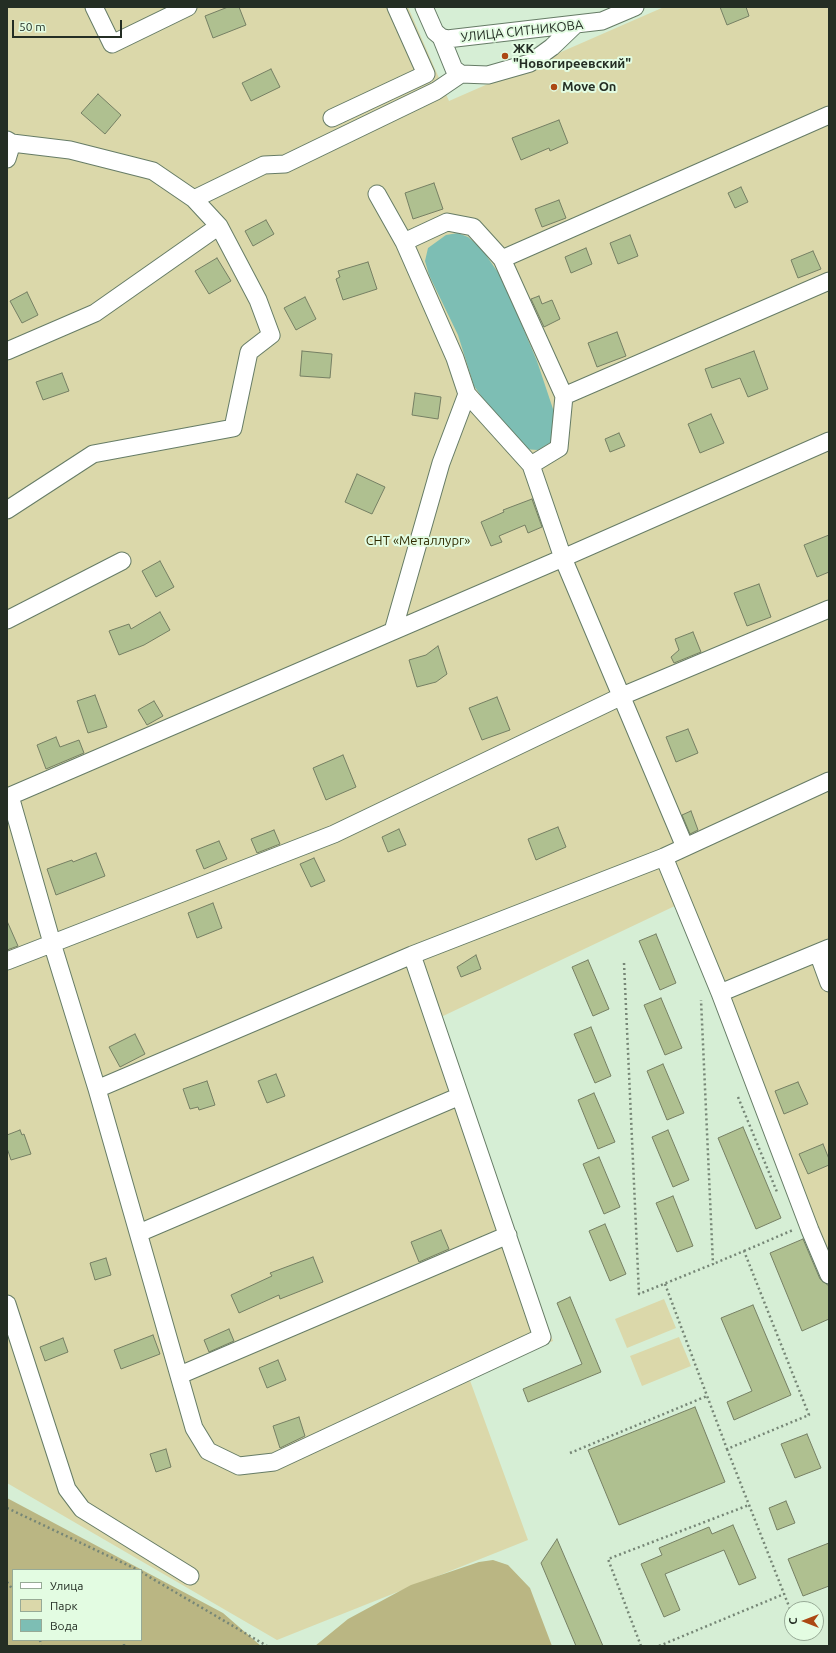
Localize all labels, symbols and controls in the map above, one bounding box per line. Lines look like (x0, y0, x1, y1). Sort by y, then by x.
scale bar (14, 12, 124, 38)
street label: УЛИЦА СИТНИКОВА (460, 17, 584, 45)
text: 50 m (19, 20, 46, 33)
place label: ЖК "Новогиреевский" (513, 41, 631, 72)
marker: ЖК "Новогиреевский" (500, 51, 510, 61)
place label: Move On (562, 79, 616, 95)
marker: Move On (549, 82, 559, 92)
park label: СНТ «Металлург» (366, 533, 470, 549)
legend (12, 1569, 142, 1641)
text: Улица (50, 1579, 83, 1592)
text: Парк (50, 1599, 78, 1612)
north arrow (784, 1601, 824, 1641)
text: С (787, 1617, 799, 1625)
text: Вода (50, 1619, 78, 1632)

